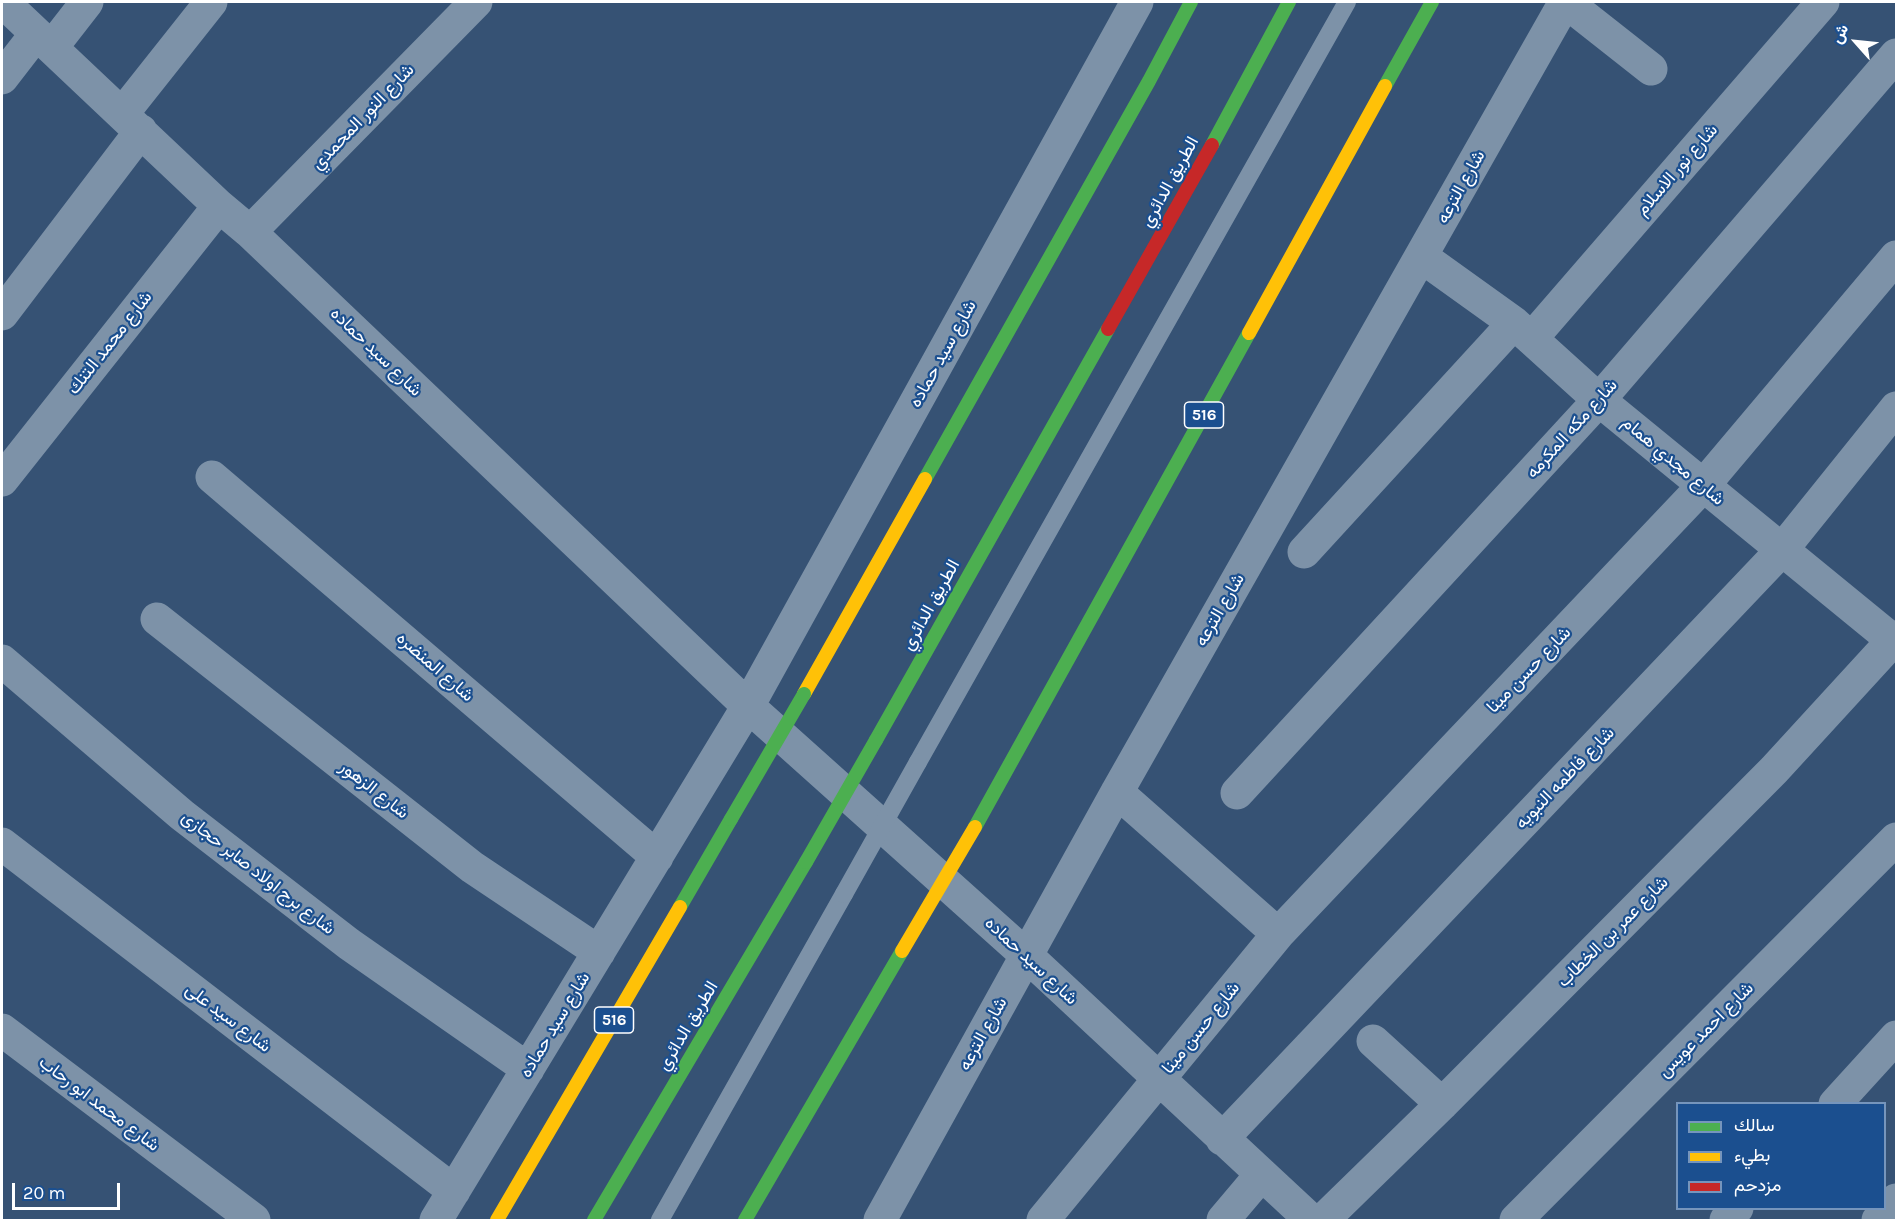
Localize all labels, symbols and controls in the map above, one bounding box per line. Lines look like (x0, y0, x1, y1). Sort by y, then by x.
north arrow (1826, 12, 1886, 72)
text: ش (1827, 21, 1852, 46)
street label: شارع النور المحمدي (307, 60, 419, 174)
street label: شارع نور الاسلام (1631, 120, 1723, 220)
street label: الطريق الدائري (1136, 133, 1204, 231)
street label: شارع الترعه (1432, 147, 1490, 227)
street label: شارع محمد التنك (63, 287, 157, 399)
street label: شارع سيد حماده (905, 297, 981, 411)
street label: شارع سيد حماده (326, 303, 426, 401)
street label: شارع مكه المكرمه (1522, 375, 1622, 483)
road number: 516 (1184, 402, 1224, 428)
street label: شارع مجدي همام (1617, 412, 1729, 510)
street label: الطريق الدائري (897, 556, 965, 654)
street label: شارع الترعه (1191, 570, 1249, 650)
street label: شارع حسن مينا (1482, 622, 1576, 718)
street label: شارع المنضره (392, 627, 478, 707)
street label: شارع فاطمه النبويه (1511, 722, 1619, 834)
street label: شارع الزهور (335, 756, 413, 824)
street label: شارع برج اولاد صابر حجازى (177, 806, 339, 940)
street label: شارع عمر بن الخطاب (1553, 872, 1673, 992)
street label: شارع سيد حماده (980, 912, 1082, 1010)
street label: شارع سيد حماده (515, 968, 595, 1082)
street label: الطريق الدائري (653, 977, 723, 1075)
street label: شارع حسن مينا (1157, 978, 1245, 1078)
street label: شارع احمد عويس (1654, 978, 1758, 1082)
street label: شارع سيد على (181, 979, 275, 1057)
street label: شارع الترعه (954, 994, 1012, 1074)
road number: 516 (594, 1007, 634, 1033)
street label: شارع محمد ابو رحاب (34, 1052, 164, 1156)
legend (1676, 1102, 1886, 1210)
text: سالك (1734, 1114, 1774, 1136)
text: بطيء (1734, 1144, 1770, 1166)
scale bar (15, 1171, 123, 1209)
text: مزدحم (1734, 1174, 1781, 1196)
text: 20 m (23, 1182, 65, 1204)

